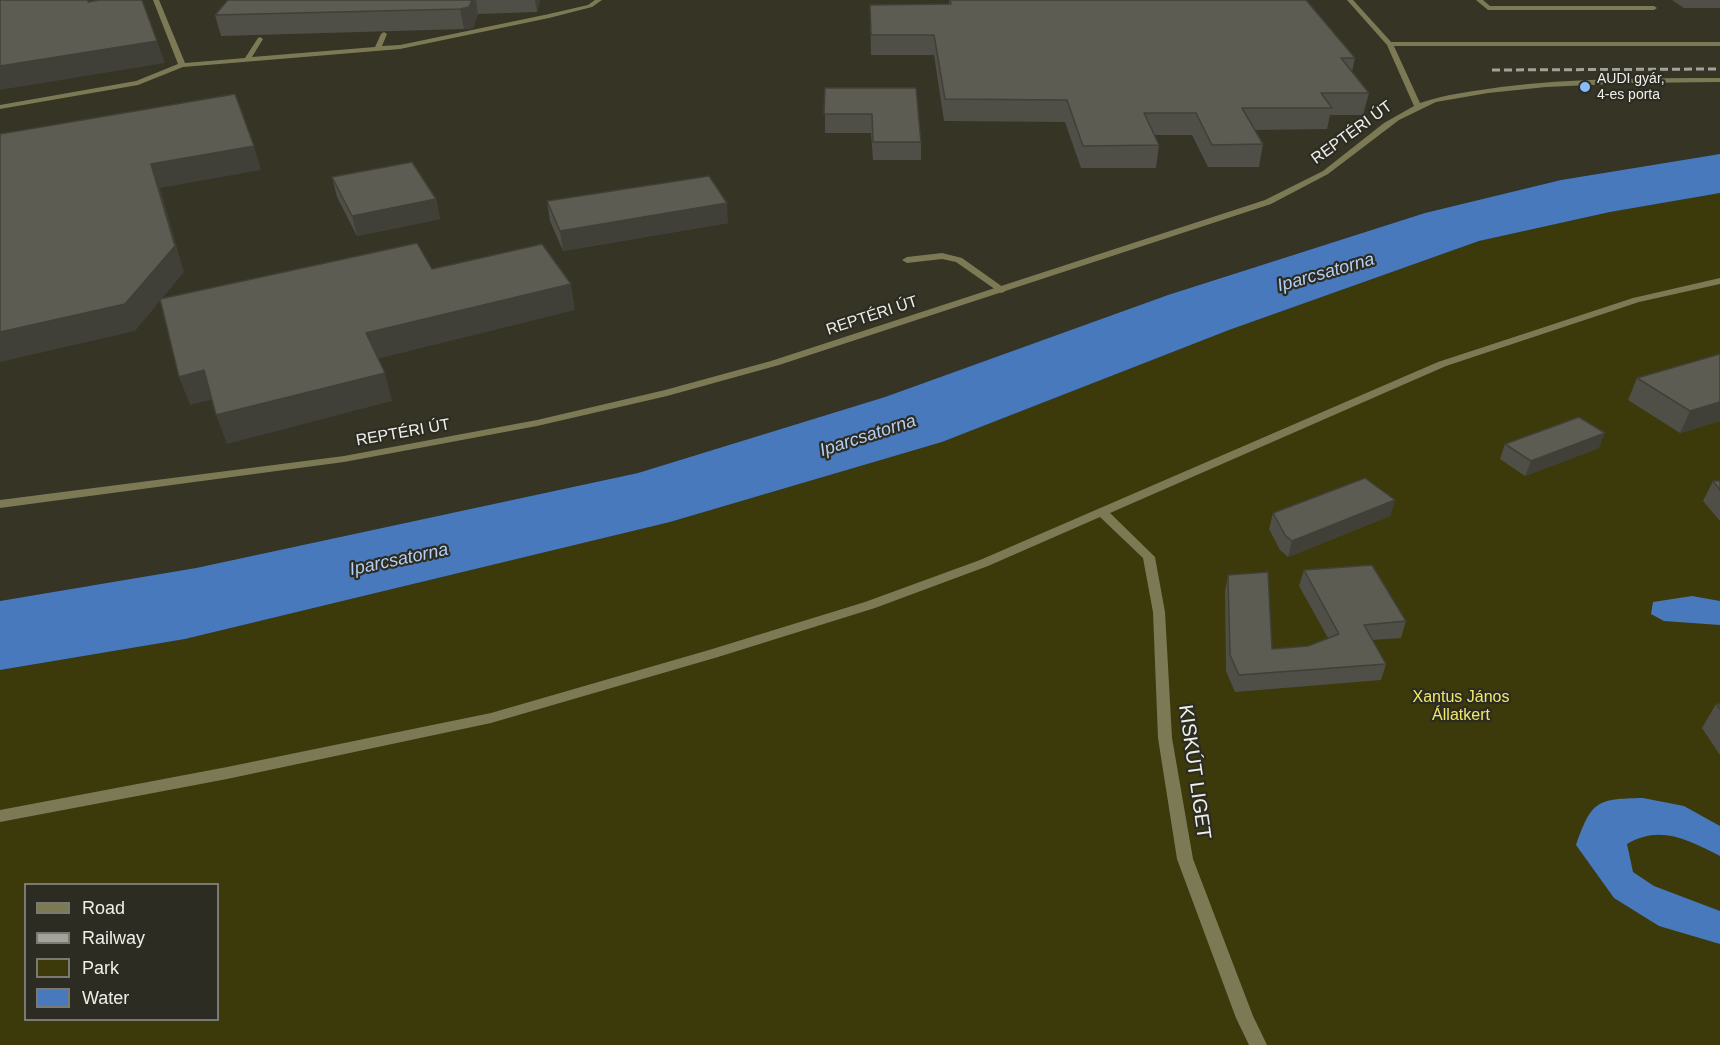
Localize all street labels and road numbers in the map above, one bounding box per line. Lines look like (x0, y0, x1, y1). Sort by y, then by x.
street label: REPTÉRI ÚT (1308, 97, 1396, 169)
street label: REPTÉRI ÚT (824, 292, 920, 340)
street label: REPTÉRI ÚT (354, 415, 452, 451)
street label: KISKÚT LIGET (1173, 703, 1215, 841)

